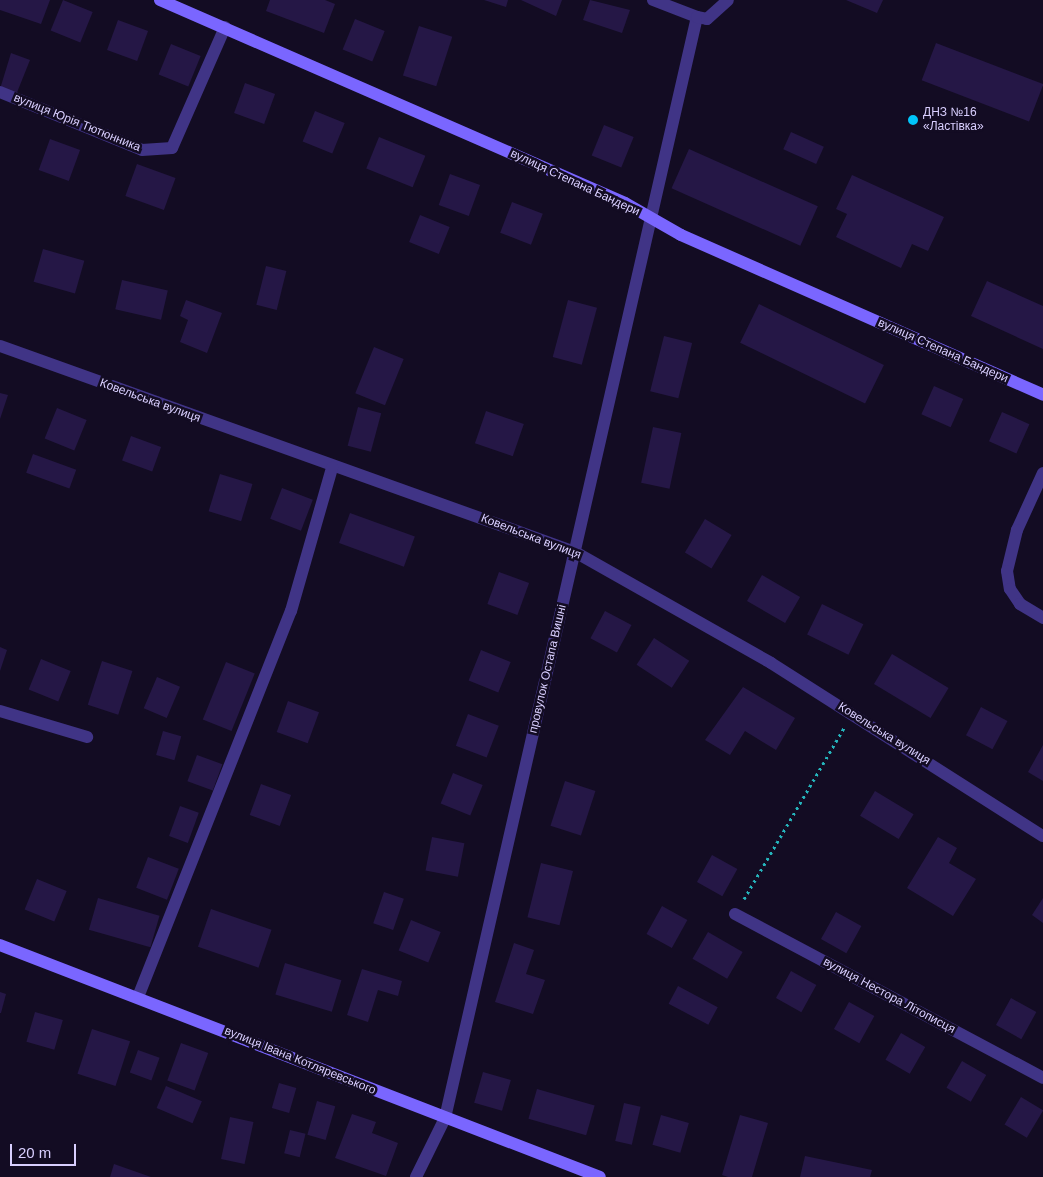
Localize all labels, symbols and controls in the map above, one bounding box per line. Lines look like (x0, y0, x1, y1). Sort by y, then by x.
street label: вулиця Юрія Тютюнника (11, 91, 143, 155)
place label: ДНЗ №16 «Ластівка» (923, 106, 984, 134)
marker: ДНЗ №16 «Ластівка» (907, 114, 919, 126)
street label: вулиця Степана Бандери (508, 147, 642, 219)
street label: вулиця Степана Бандери (876, 316, 1010, 386)
street label: Ковельська вулиця (98, 376, 202, 426)
street label: Ковельська вулиця (479, 511, 583, 563)
street label: провулок Остапа Вишні (526, 603, 570, 735)
street label: Ковельська вулиця (835, 700, 933, 768)
street label: вулиця Нестора Літописця (821, 955, 957, 1037)
street label: вулиця Івана Котляревського (222, 1024, 378, 1098)
scale bar (12, 1134, 79, 1166)
text: 20 m (18, 1144, 51, 1161)

